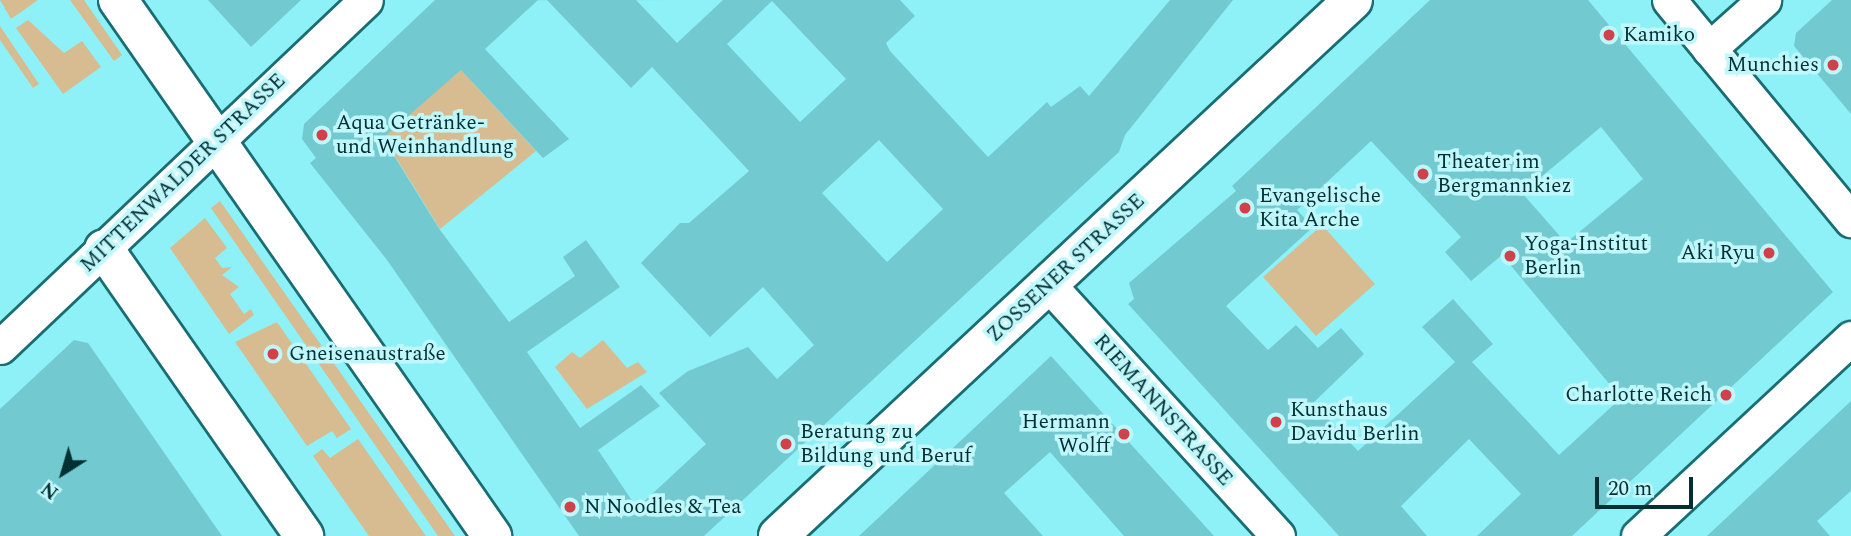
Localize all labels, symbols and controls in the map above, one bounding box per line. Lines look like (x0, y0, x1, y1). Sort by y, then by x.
place label: Kamiko (1623, 22, 1695, 48)
marker: Kamiko (1601, 27, 1617, 43)
place label: Munchies (1727, 52, 1819, 78)
marker: Munchies (1825, 57, 1841, 73)
street label: MITTENWALDER STRASSE (75, 68, 291, 278)
place label: Aqua Getränke- und Weinhandlung (336, 110, 514, 160)
marker: Aqua Getränke- und Weinhandlung (314, 127, 330, 143)
place label: Theater im Bergmannkiez (1437, 149, 1572, 199)
marker: Theater im Bergmannkiez (1415, 166, 1431, 182)
place label: Evangelische Kita Arche (1259, 183, 1381, 233)
street label: ZOSSENER STRASSE (982, 188, 1150, 348)
marker: Evangelische Kita Arche (1237, 200, 1253, 216)
place label: Yoga-Institut Berlin (1524, 231, 1648, 281)
place label: Aki Ryu (1681, 240, 1755, 266)
marker: Aki Ryu (1761, 245, 1777, 261)
marker: Yoga-Institut Berlin (1502, 248, 1518, 264)
street label: RIEMANNSTRASSE (1088, 329, 1238, 491)
place label: Gneisenaustraße (289, 341, 446, 367)
marker: Gneisenaustraße (263, 344, 283, 364)
place label: Charlotte Reich (1565, 382, 1712, 408)
marker: Charlotte Reich (1718, 387, 1734, 403)
place label: Kunsthaus Davidu Berlin (1290, 397, 1419, 447)
place label: Hermann Wolff (1022, 409, 1110, 459)
marker: Kunsthaus Davidu Berlin (1268, 414, 1284, 430)
place label: Beratung zu Bildung und Beruf (800, 419, 971, 469)
marker: Hermann Wolff (1116, 426, 1132, 442)
marker: Beratung zu Bildung und Beruf (778, 436, 794, 452)
north arrow (28, 438, 98, 508)
scale bar (1599, 462, 1697, 506)
text: 20 m (1608, 473, 1652, 505)
text: N (35, 474, 65, 506)
place label: N Noodles & Tea (584, 494, 742, 520)
marker: N Noodles & Tea (562, 499, 578, 515)

